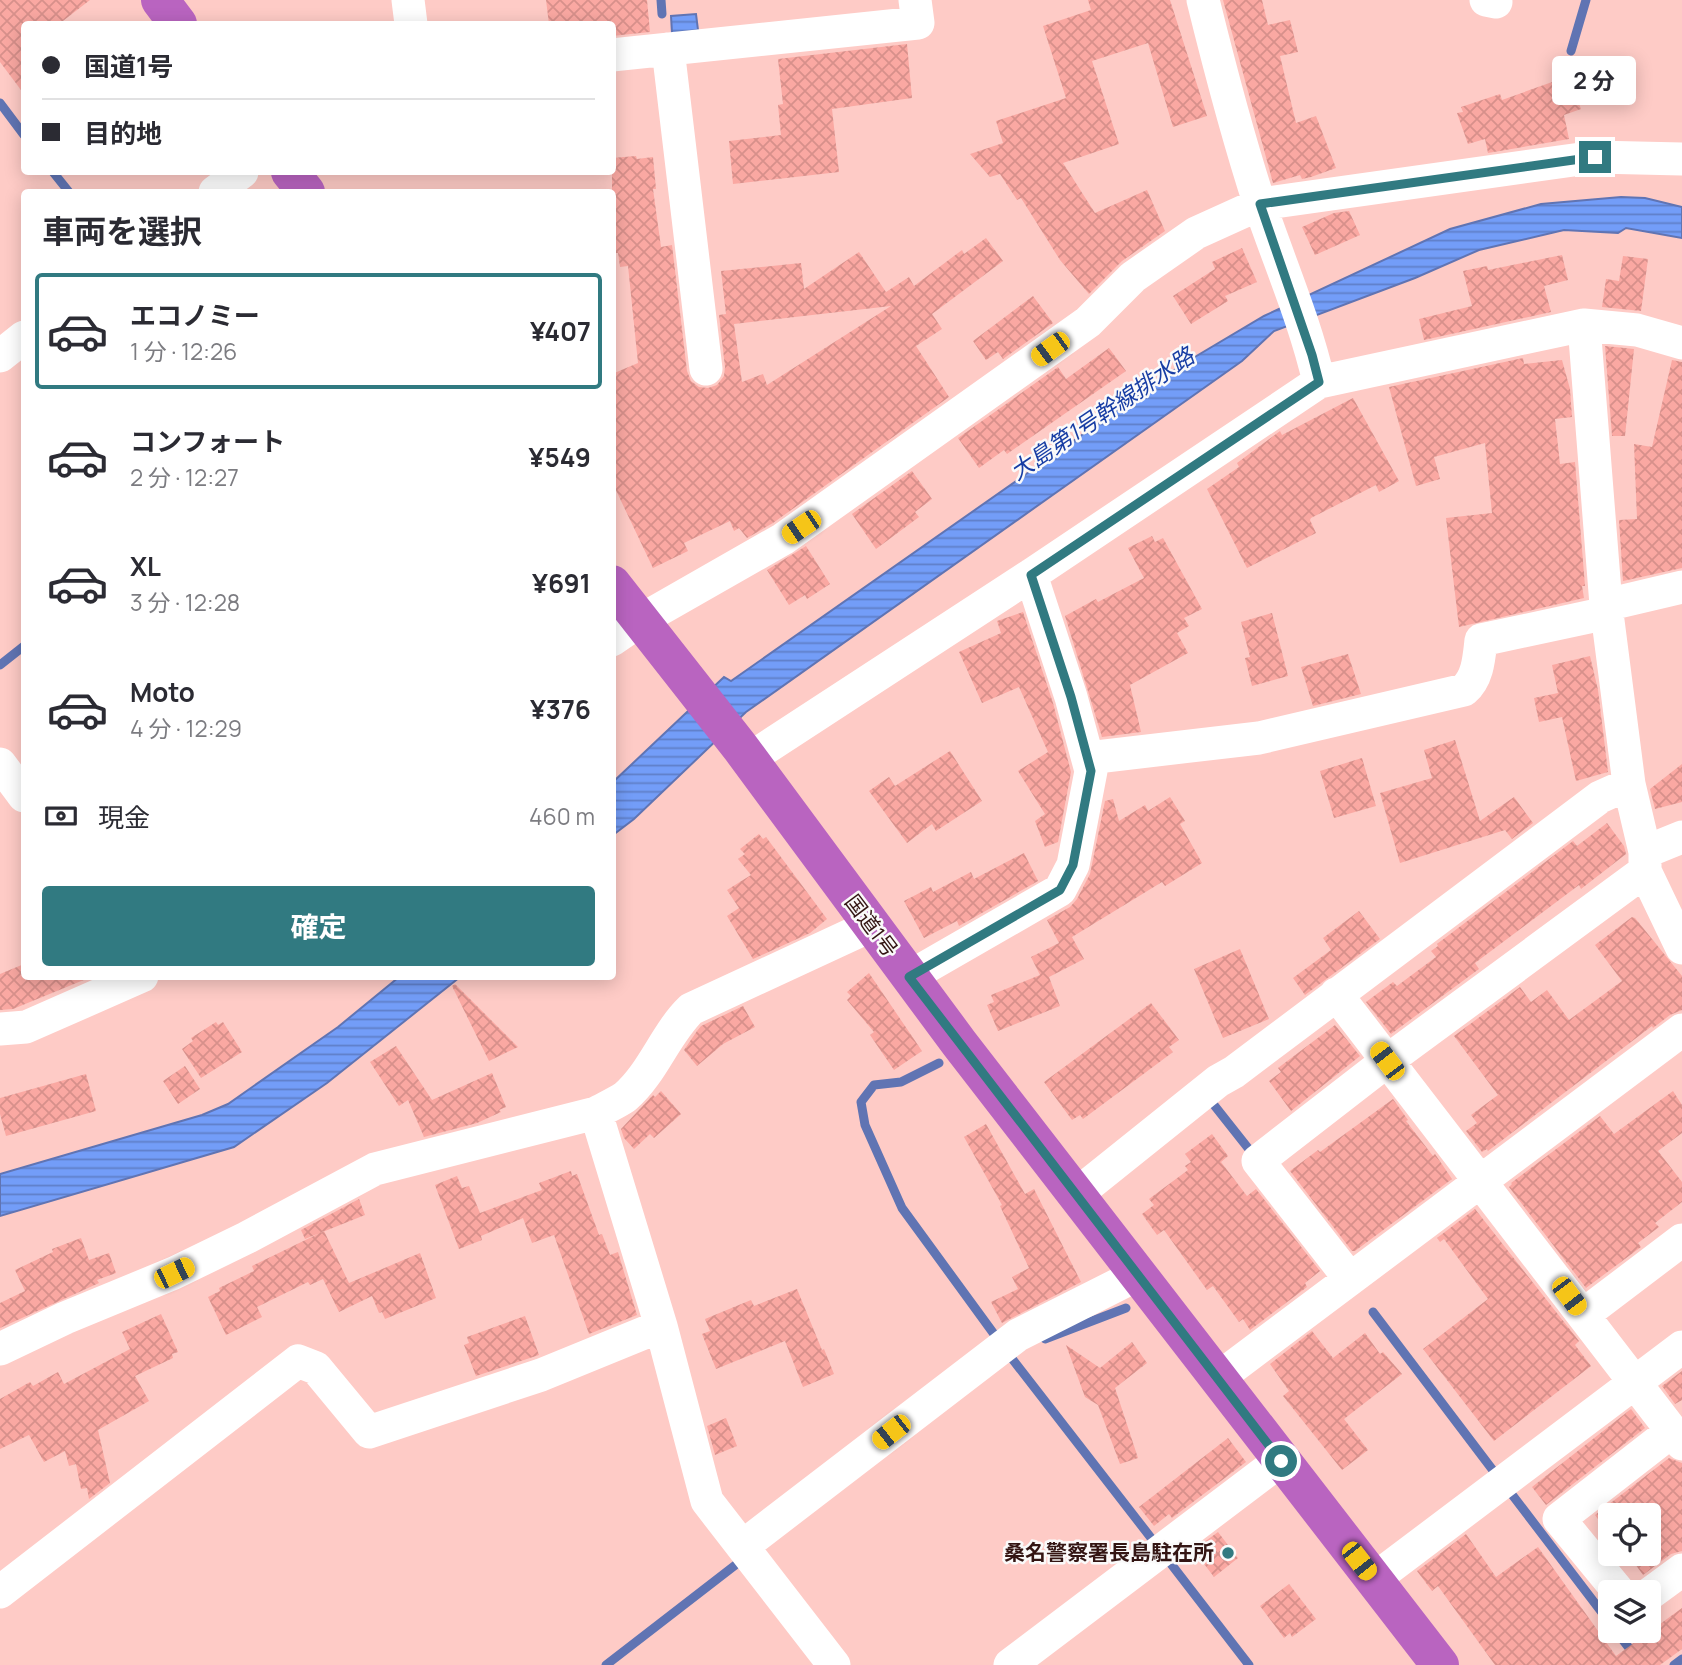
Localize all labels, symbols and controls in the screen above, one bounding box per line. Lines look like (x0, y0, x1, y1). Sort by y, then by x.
text: 国道1号 (84, 48, 173, 84)
callout: 2 分 (1553, 55, 1637, 104)
text: 2 分 (1573, 64, 1615, 96)
text: 目的地 (84, 115, 162, 151)
route end (1579, 141, 1611, 173)
text: 車両を選択 (42, 209, 202, 253)
text: エコノミー (130, 297, 260, 333)
icon: car (46, 300, 109, 363)
text: ¥407 (530, 313, 591, 349)
car (1027, 328, 1074, 370)
text: 1 分 · 12:26 (130, 335, 237, 367)
water label: 大島第1号幹線排水路 (1003, 338, 1202, 487)
text: コンフォート (130, 423, 285, 459)
icon: car (46, 426, 109, 489)
text: ¥549 (529, 439, 591, 475)
text: 2 分 · 12:27 (130, 461, 239, 493)
car (778, 507, 825, 547)
text: XL (130, 548, 161, 584)
icon: car (46, 552, 109, 615)
text: ¥691 (532, 565, 591, 601)
text: 3 分 · 12:28 (130, 586, 240, 618)
text: Moto (130, 674, 195, 710)
icon: car (46, 678, 109, 741)
text: ¥376 (530, 691, 591, 727)
text: 4 分 · 12:29 (130, 712, 242, 744)
icon: cash (42, 797, 80, 835)
text: 現金 (98, 799, 150, 835)
text: 460 m (529, 800, 595, 832)
button: 確定 (42, 886, 595, 966)
street label: 国道1号 (839, 889, 904, 962)
car (1366, 1038, 1409, 1084)
car (151, 1254, 198, 1292)
car (1548, 1273, 1591, 1319)
car (868, 1411, 915, 1453)
route start (1265, 1445, 1297, 1477)
map controls (1598, 1503, 1661, 1643)
button: locate (1598, 1503, 1661, 1566)
place label: 桑名警察署長島駐在所 (1004, 1538, 1214, 1566)
car (1338, 1538, 1381, 1584)
marker: 桑名警察署長島駐在所 (1220, 1545, 1236, 1561)
button: layers (1598, 1580, 1661, 1643)

